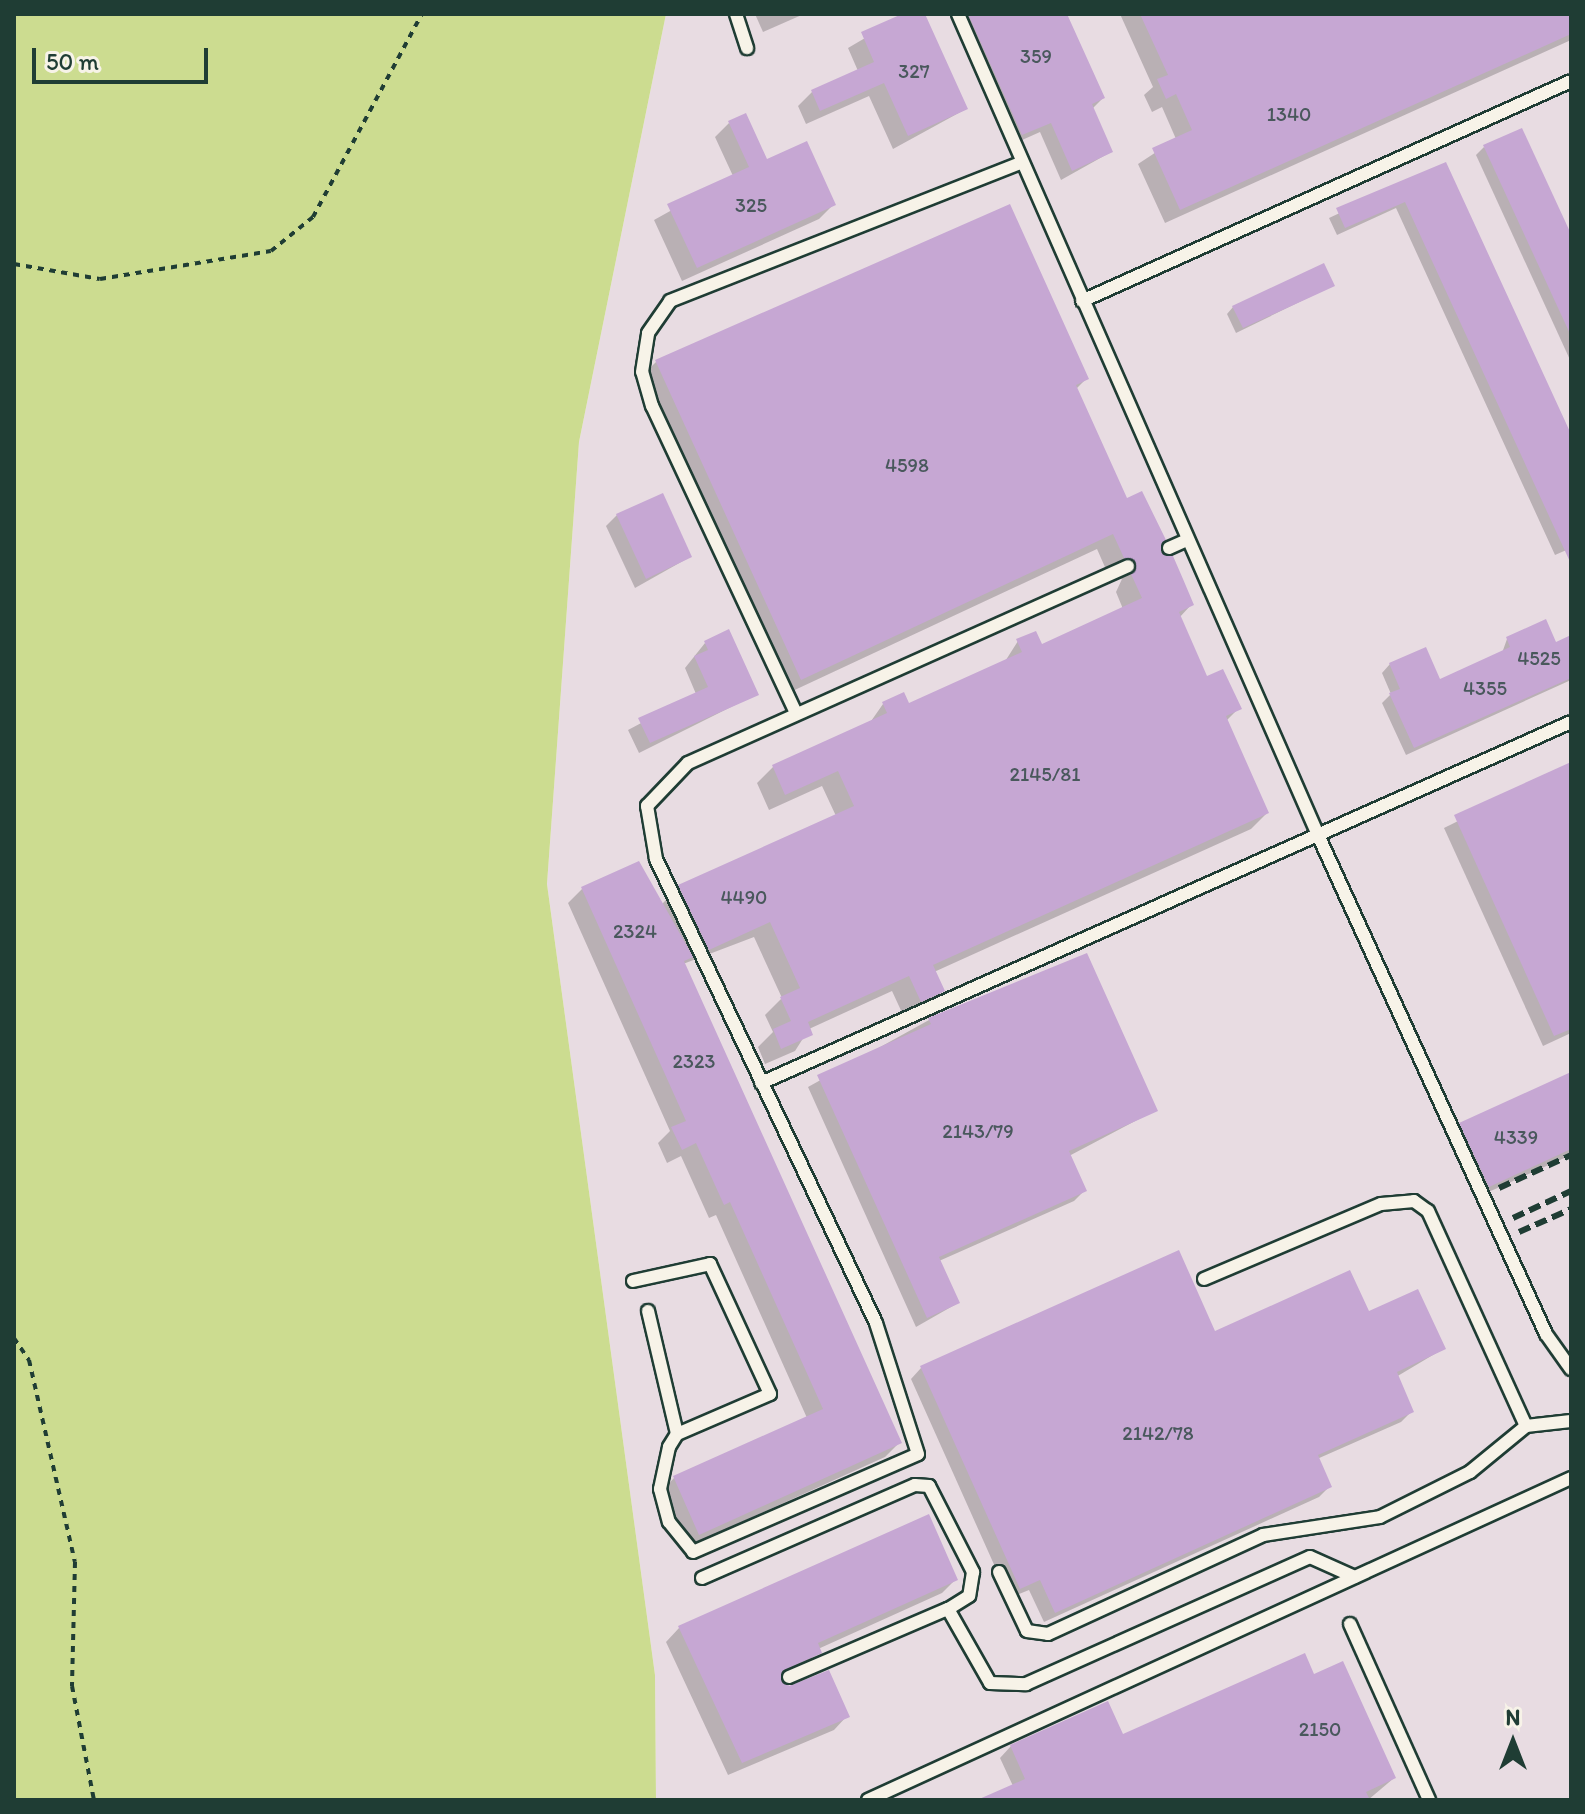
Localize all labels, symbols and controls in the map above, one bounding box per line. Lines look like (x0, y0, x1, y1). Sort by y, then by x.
scale bar (36, 32, 212, 82)
house number: 359 (1020, 44, 1052, 68)
text: 50 m (46, 47, 99, 76)
house number: 327 (898, 59, 930, 83)
house number: 1340 (1267, 102, 1311, 126)
house number: 325 (735, 193, 767, 217)
house number: 4598 (885, 453, 929, 477)
house number: 4525 (1517, 646, 1561, 670)
house number: 4355 (1463, 676, 1507, 700)
house number: 2145/81 (1010, 762, 1080, 786)
house number: 4490 (721, 885, 767, 909)
house number: 2324 (613, 919, 657, 943)
house number: 2323 (673, 1049, 715, 1073)
house number: 2143/79 (942, 1119, 1014, 1143)
house number: 4339 (1494, 1125, 1538, 1149)
house number: 2142/78 (1122, 1421, 1194, 1445)
north arrow (1473, 1702, 1553, 1782)
text: N (1506, 1704, 1520, 1731)
house number: 2150 (1299, 1717, 1341, 1741)

